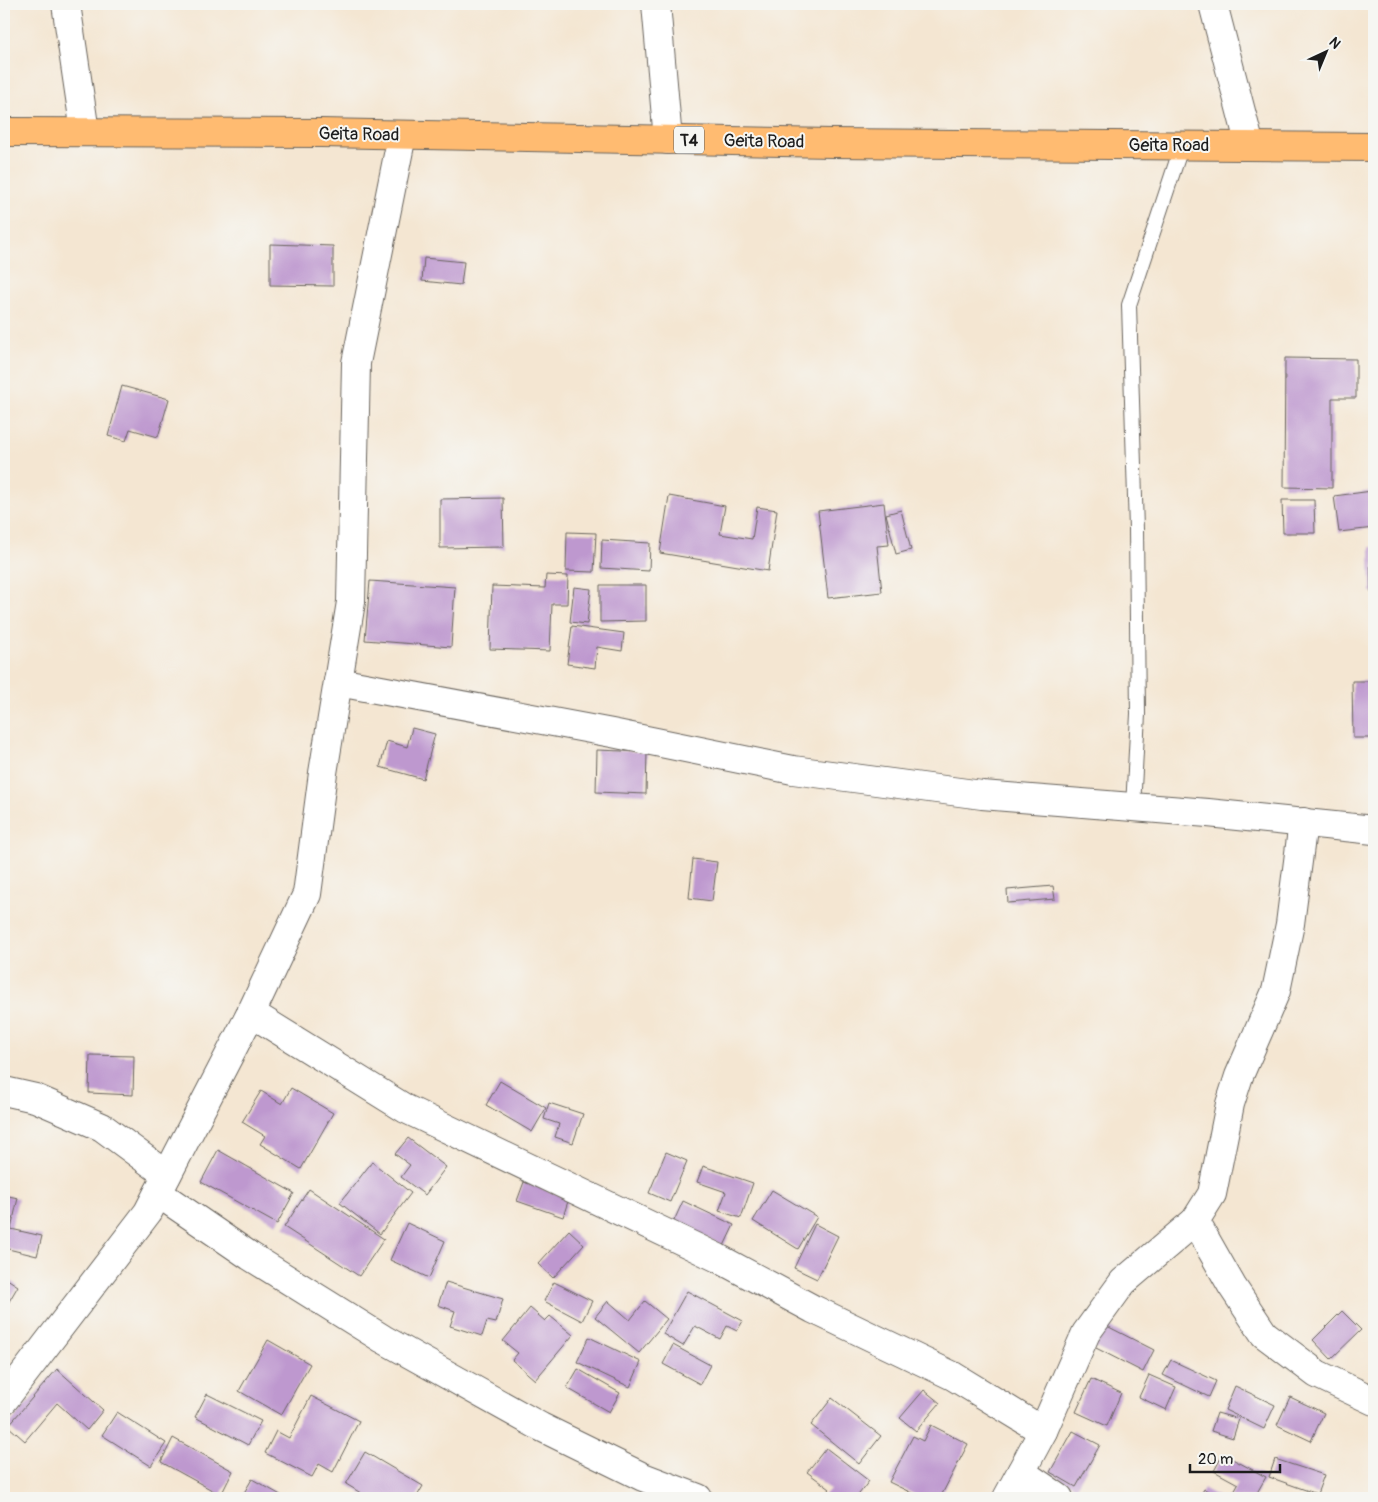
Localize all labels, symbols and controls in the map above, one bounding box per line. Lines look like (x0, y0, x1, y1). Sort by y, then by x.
north arrow (1300, 28, 1350, 78)
text: N (1325, 34, 1344, 52)
street label: Geita Road (318, 122, 400, 147)
road number: T4 (674, 126, 704, 154)
street label: Geita Road (723, 129, 805, 154)
street label: Geita Road (1129, 134, 1209, 157)
scale bar (1190, 1442, 1280, 1474)
text: 20 m (1198, 1450, 1233, 1469)

